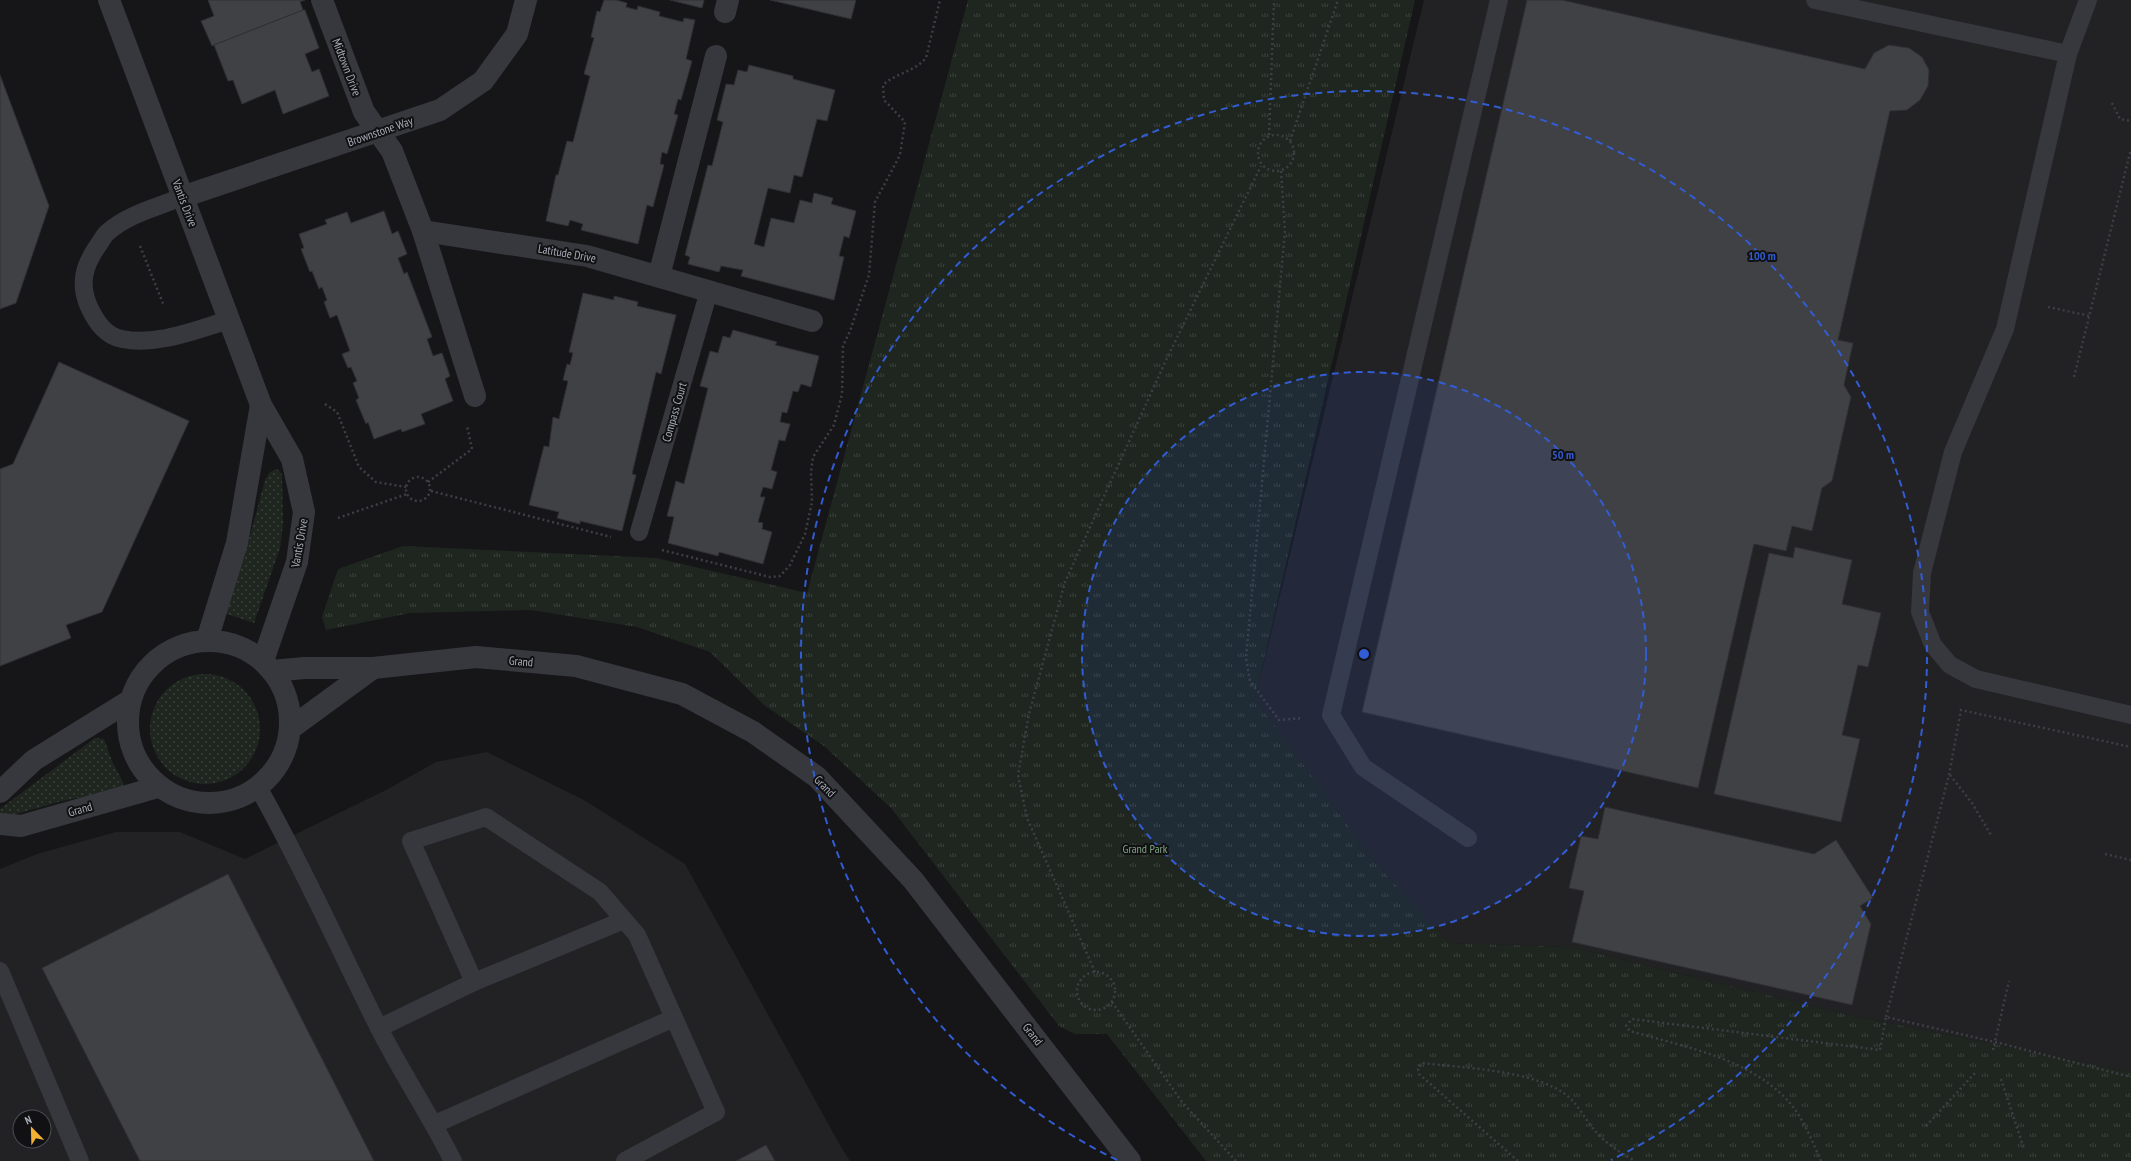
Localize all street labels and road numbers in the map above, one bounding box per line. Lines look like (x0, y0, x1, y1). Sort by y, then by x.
street label: Midtown Drive (329, 36, 365, 98)
street label: Brownstone Way (345, 113, 415, 149)
street label: Vantis Drive (169, 176, 201, 229)
street label: Latitude Drive (537, 241, 597, 265)
street label: Compass Court (658, 380, 690, 444)
street label: Vantis Drive (287, 517, 311, 570)
street label: Grand (508, 652, 534, 670)
street label: Grand (811, 772, 839, 800)
street label: Grand (66, 798, 94, 820)
street label: Grand (1020, 1020, 1046, 1048)

